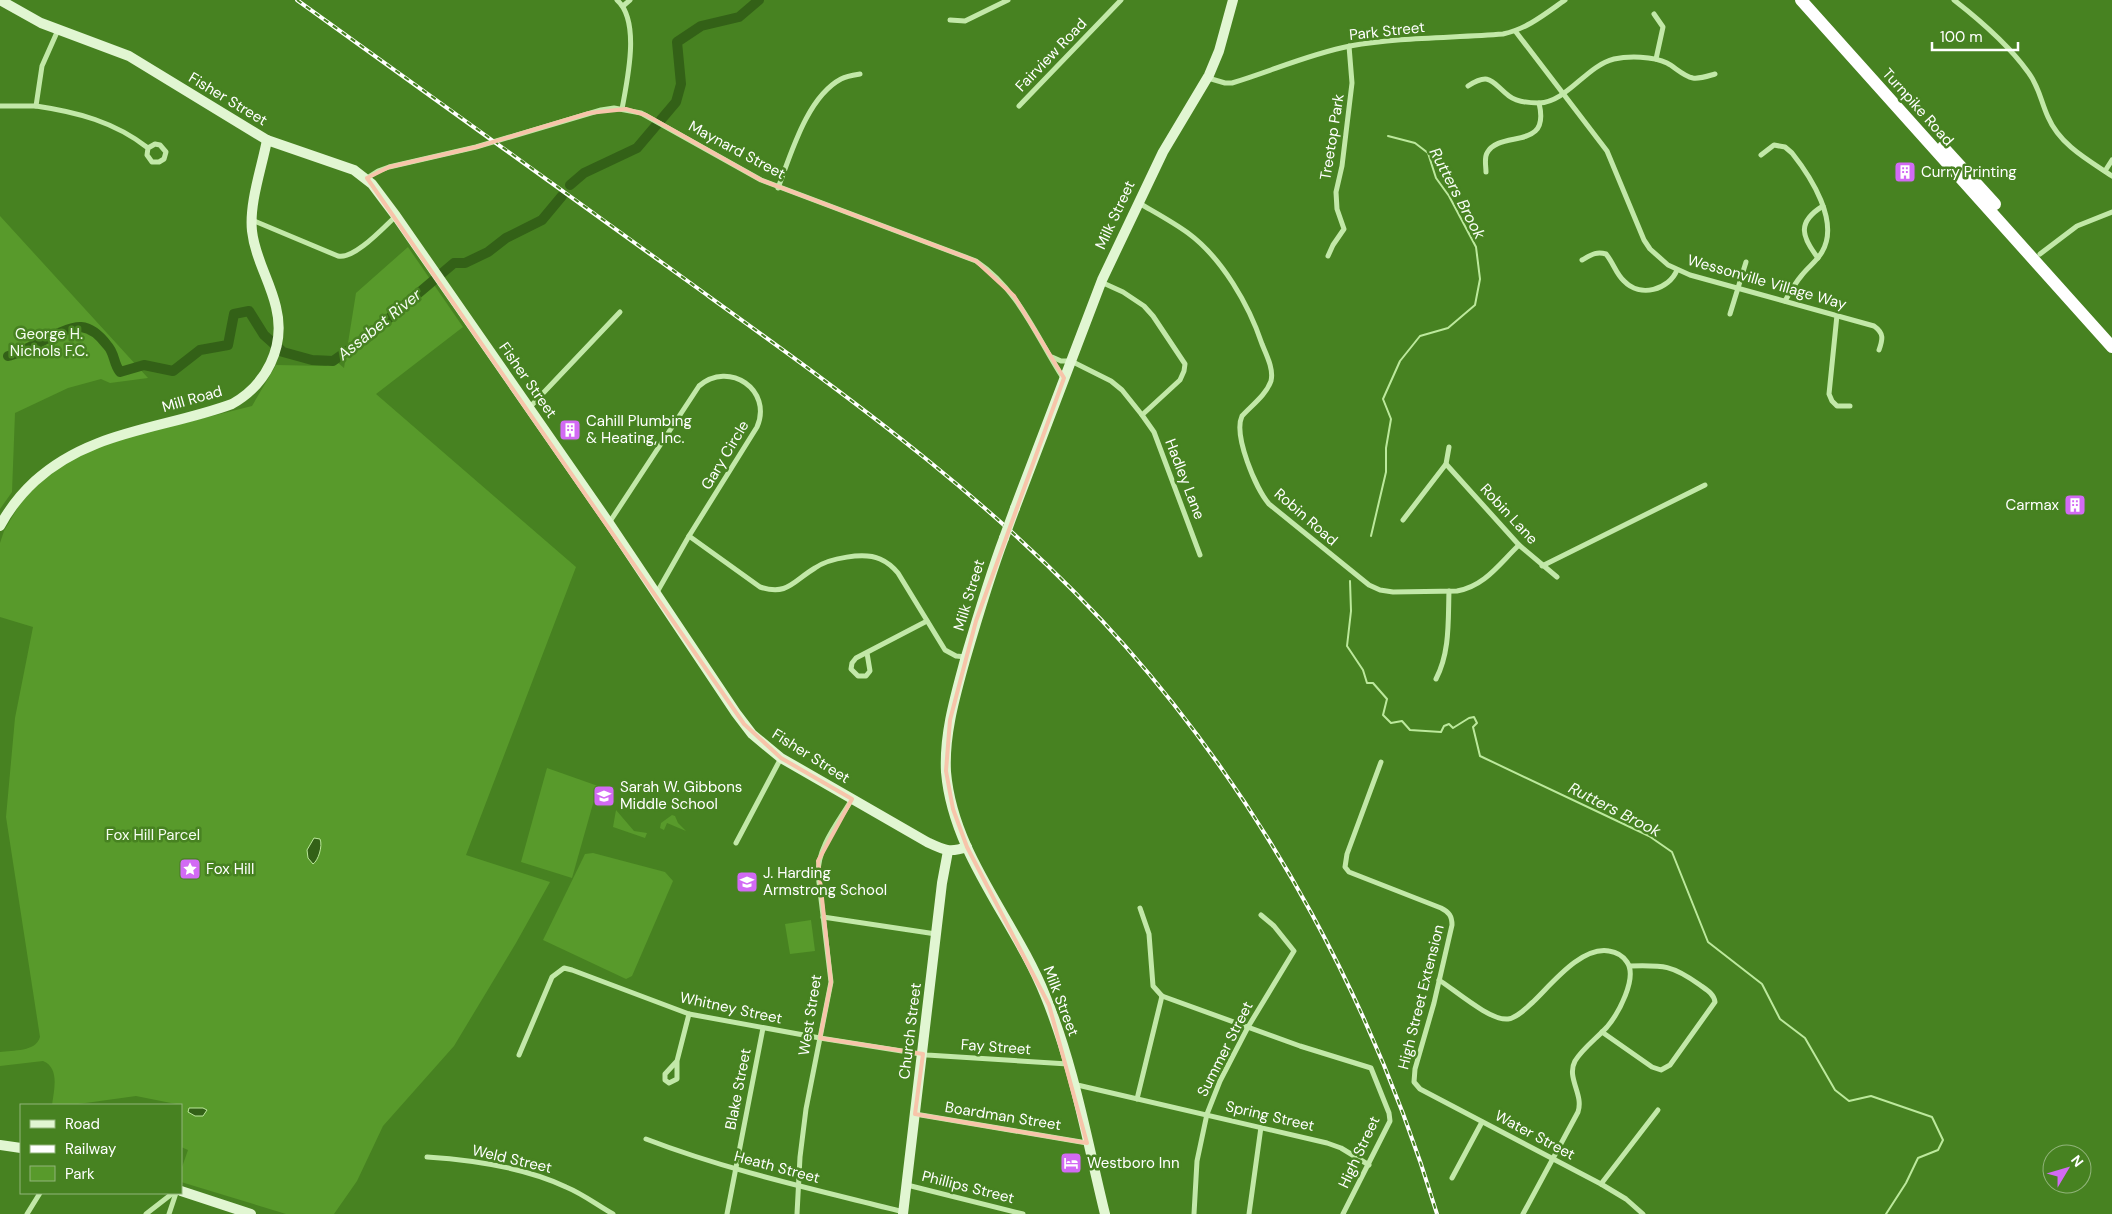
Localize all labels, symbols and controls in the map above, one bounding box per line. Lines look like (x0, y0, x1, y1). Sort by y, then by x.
street label: Fairview Road (1011, 14, 1091, 96)
street label: Park Street (1348, 17, 1426, 45)
scale bar (1932, 20, 2018, 52)
text: 100 m (1940, 27, 1983, 47)
street label: Turnpike Road (1878, 64, 1958, 150)
street label: Fisher Street (185, 68, 271, 130)
street label: Treetop Park (1315, 92, 1349, 182)
street label: Maynard Street (685, 116, 789, 184)
water label: Rutters Brook (1425, 144, 1491, 243)
building icon: Curry Printing (1893, 160, 1917, 184)
place label: Curry Printing (1921, 162, 2017, 182)
street label: Milk Street (1090, 177, 1140, 253)
street label: Wessonville Village Way (1685, 250, 1849, 314)
water label: Assabet River (332, 283, 426, 365)
park label: George H. Nichols F.C. (10, 324, 88, 361)
street label: Fisher Street (494, 338, 562, 422)
street label: Mill Road (160, 381, 224, 417)
place label: Cahill Plumbing & Heating, Inc. (586, 411, 692, 448)
street label: Gary Circle (696, 417, 754, 493)
building icon: Cahill Plumbing & Heating, Inc. (558, 418, 582, 442)
street label: Hadley Lane (1160, 436, 1210, 522)
street label: Robin Lane (1476, 479, 1542, 549)
street label: Robin Road (1270, 484, 1342, 550)
building icon: Carmax (2063, 493, 2087, 517)
place label: Carmax (2006, 495, 2060, 515)
street label: Milk Street (949, 557, 989, 633)
street label: Fisher Street (768, 724, 854, 788)
place label: Sarah W. Gibbons Middle School (620, 777, 742, 814)
water label: Rutters Brook (1565, 777, 1665, 842)
school or university icon: Sarah W. Gibbons Middle School (592, 784, 616, 808)
park label: Fox Hill Parcel (106, 825, 200, 845)
place icon: Fox Hill (178, 857, 202, 881)
place label: Fox Hill (206, 859, 254, 879)
place label: J. Harding Armstrong School (763, 863, 887, 900)
school or university icon: J. Harding Armstrong School (735, 870, 759, 894)
street label: High Street Extension (1393, 922, 1449, 1072)
street label: Milk Street (1038, 963, 1084, 1039)
street label: West Street (794, 973, 826, 1057)
street label: Church Street (894, 982, 926, 1080)
street label: Whitney Street (678, 987, 784, 1029)
street label: Summer Street (1192, 998, 1258, 1100)
street label: Fay Street (960, 1035, 1032, 1059)
street label: Blake Street (720, 1046, 756, 1131)
street label: Spring Street (1224, 1096, 1317, 1136)
street label: Boardman Street (943, 1097, 1063, 1135)
legend (20, 1104, 182, 1194)
street label: Water Street (1491, 1106, 1579, 1165)
street label: High Street (1334, 1113, 1384, 1191)
text: Road (65, 1114, 100, 1134)
text: Railway (65, 1139, 117, 1159)
street label: Weld Street (470, 1140, 554, 1178)
north arrow (2042, 1144, 2092, 1194)
street label: Heath Street (732, 1146, 822, 1188)
hotel icon: Westboro Inn (1059, 1151, 1083, 1175)
text: N (2067, 1151, 2087, 1171)
place label: Westboro Inn (1087, 1153, 1180, 1173)
text: Park (65, 1164, 95, 1184)
street label: Phillips Street (920, 1166, 1016, 1208)

